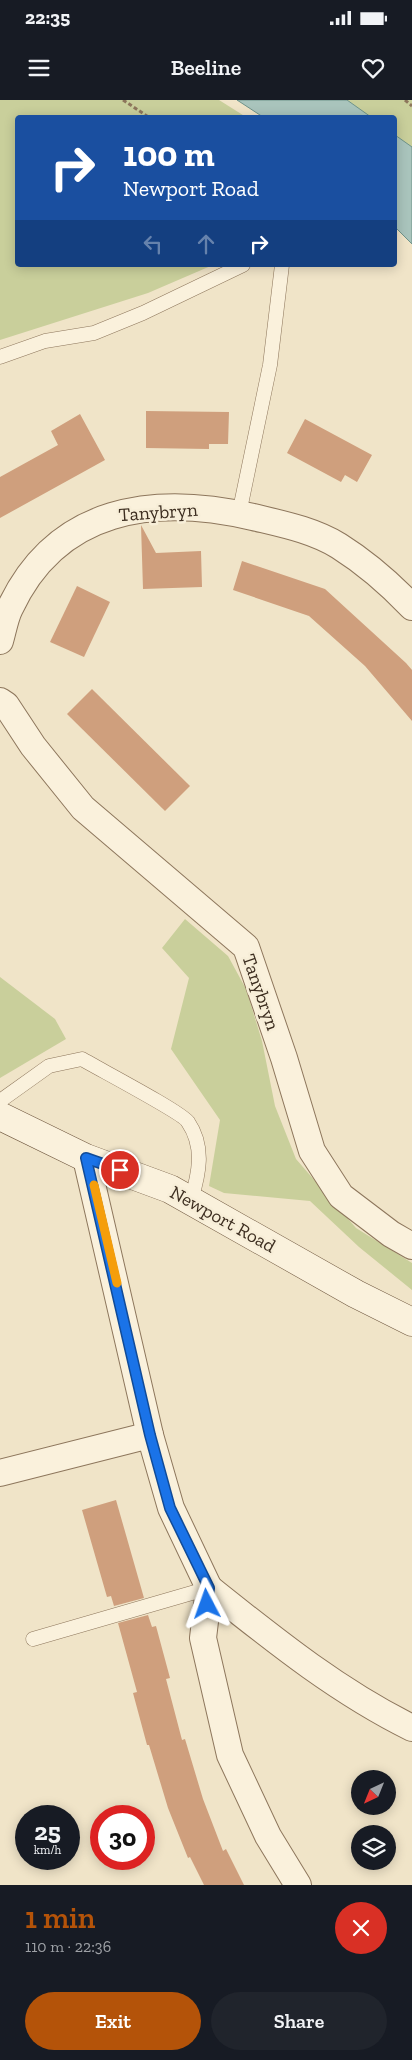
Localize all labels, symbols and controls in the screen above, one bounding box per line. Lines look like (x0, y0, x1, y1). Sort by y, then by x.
text: 22:35 (25, 6, 70, 29)
icon: menu (25, 54, 53, 82)
text: Beeline (171, 54, 241, 81)
icon: heart (359, 54, 387, 82)
text: 100 m (123, 133, 215, 175)
icon: right (40, 135, 105, 200)
text: Newport Road (123, 175, 259, 202)
icon: left (139, 230, 167, 258)
icon: ahead (192, 230, 220, 258)
icon: right (245, 230, 273, 258)
street label: Tanybryn (118, 498, 198, 526)
street label: Tanybryn (237, 951, 285, 1033)
pin (99, 1149, 141, 1191)
icon: arrive (106, 1156, 134, 1184)
street label: Newport Road (166, 1181, 280, 1258)
position arrow (180, 1577, 232, 1629)
north arrow (351, 1770, 396, 1815)
map controls (351, 1770, 396, 1870)
speed limit sign: 30 (90, 1805, 155, 1870)
text: 25 (34, 1816, 61, 1846)
button: layers (351, 1825, 396, 1870)
text: km/h (34, 1843, 61, 1857)
text: 1 min (25, 1900, 95, 1936)
button: close (335, 1902, 387, 1954)
text: 110 m · 22:36 (25, 1937, 111, 1956)
button: Exit (25, 1992, 201, 2050)
button: Share (211, 1992, 387, 2050)

